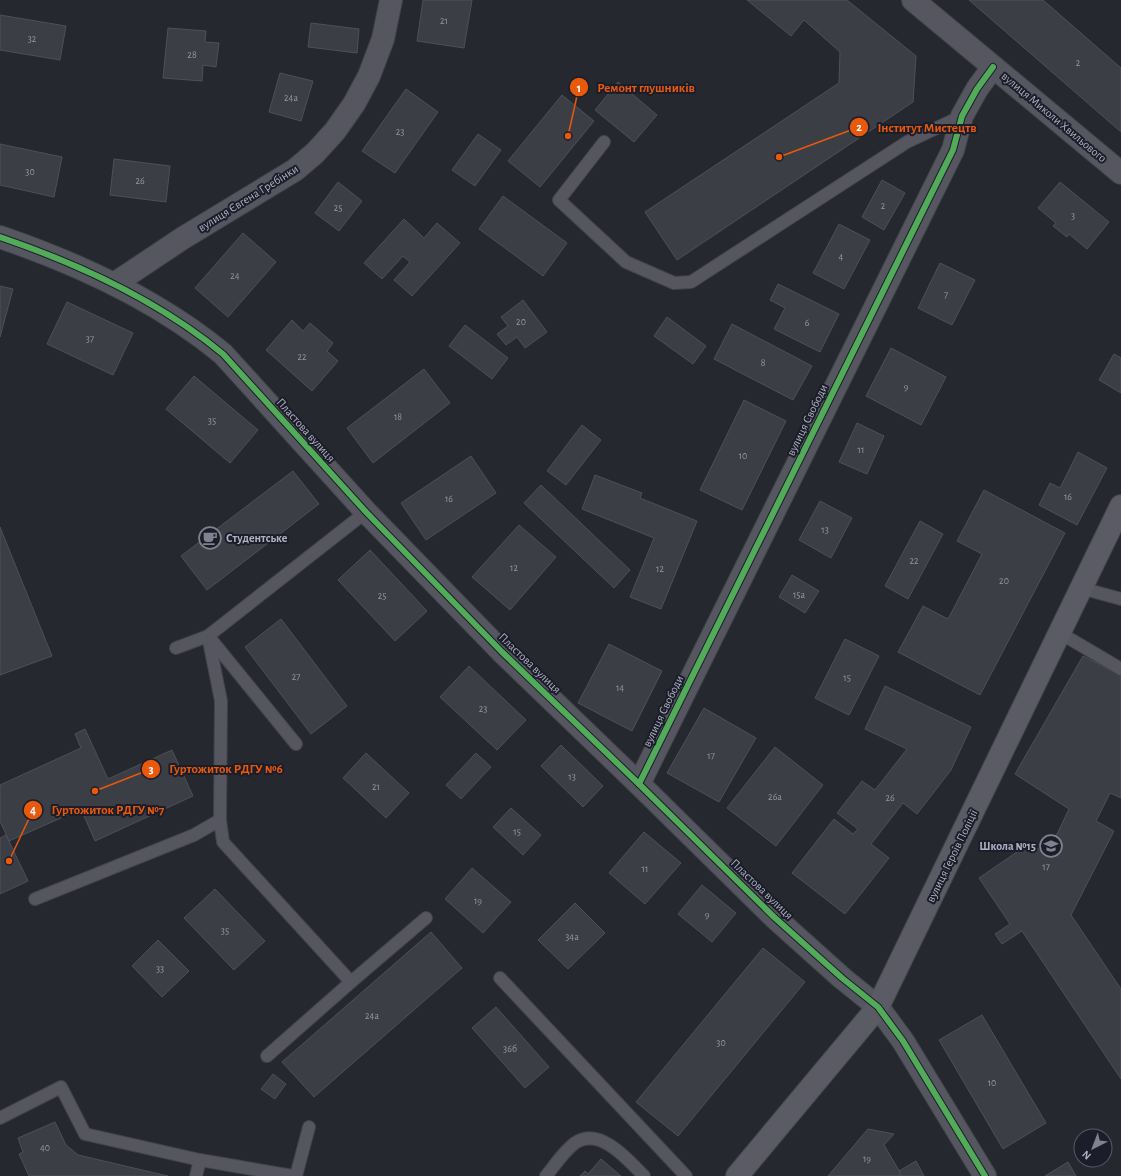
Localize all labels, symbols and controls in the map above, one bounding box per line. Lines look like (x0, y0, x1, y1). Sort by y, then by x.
house number: 21 (440, 16, 448, 26)
house number: 32 (28, 34, 37, 44)
house number: 28 (187, 50, 197, 60)
house number: 2 (1076, 58, 1081, 68)
street label: вулиця Миколи Хвильового (999, 70, 1109, 165)
callout: Ремонт глушників (569, 75, 702, 100)
text: 1 (577, 82, 581, 94)
text: Ремонт глушників (597, 82, 695, 95)
house number: 24а (284, 93, 298, 103)
callout: Інститут Мистецтв (849, 115, 984, 140)
text: 2 (856, 121, 862, 133)
text: Інститут Мистецтв (877, 122, 977, 135)
house number: 23 (396, 127, 404, 137)
street label: вулиця Євгена Гребінки (196, 162, 301, 235)
house number: 30 (25, 167, 35, 177)
house number: 26 (135, 176, 145, 186)
house number: 2 (881, 201, 886, 211)
house number: 25 (334, 203, 342, 213)
house number: 3 (1071, 211, 1075, 221)
house number: 4 (839, 252, 844, 262)
house number: 24 (230, 271, 240, 281)
house number: 7 (944, 290, 948, 300)
house number: 20 (516, 317, 526, 327)
house number: 6 (805, 318, 810, 328)
house number: 37 (86, 334, 94, 344)
house number: 22 (297, 352, 307, 362)
house number: 8 (761, 358, 766, 368)
street label: вулиця Свободи (785, 382, 830, 458)
house number: 9 (904, 382, 909, 392)
street label: Пластова вулиця (274, 396, 338, 465)
house number: 18 (394, 412, 402, 422)
house number: 35 (208, 416, 216, 426)
house number: 11 (858, 445, 864, 455)
house number: 10 (739, 451, 747, 461)
house number: 16 (1064, 492, 1072, 502)
house number: 16 (445, 494, 453, 504)
cafe icon: Студентське (197, 525, 223, 551)
house number: 13 (821, 525, 829, 535)
place label: Студентське (226, 532, 288, 545)
house number: 22 (909, 556, 919, 566)
house number: 12 (510, 563, 518, 573)
house number: 12 (656, 564, 664, 574)
house number: 20 (999, 576, 1009, 586)
house number: 15а (793, 590, 806, 600)
house number: 25 (378, 591, 386, 601)
street label: Пластова вулиця (496, 631, 563, 696)
house number: 27 (292, 672, 300, 682)
street label: вулиця Свободи (641, 673, 686, 749)
house number: 15 (843, 673, 851, 683)
house number: 14 (616, 683, 624, 693)
house number: 23 (479, 704, 487, 714)
house number: 17 (707, 751, 715, 761)
callout: Гуртожиток РДГУ №6 (141, 756, 291, 781)
text: 3 (148, 763, 154, 775)
text: Гуртожиток РДГУ №6 (169, 763, 283, 776)
house number: 13 (568, 772, 576, 782)
house number: 21 (372, 782, 380, 792)
house number: 26а (768, 792, 782, 802)
house number: 26 (885, 793, 895, 803)
callout: Гуртожиток РДГУ №7 (23, 797, 172, 822)
text: 4 (30, 804, 36, 816)
text: Гуртожиток РДГУ №7 (52, 804, 165, 817)
street label: вулиця Героїв Поліції (924, 808, 981, 905)
house number: 15 (513, 827, 521, 837)
school or university icon: Школа №15 (1038, 833, 1064, 859)
place label: Школа №15 (979, 840, 1036, 852)
street label: Пластова вулиця (728, 857, 795, 922)
house number: 17 (1042, 862, 1050, 872)
house number: 11 (642, 864, 648, 874)
house number: 19 (474, 896, 482, 906)
house number: 9 (705, 910, 710, 920)
house number: 35 (221, 926, 229, 936)
house number: 34а (565, 932, 579, 942)
house number: 33 (156, 964, 164, 974)
house number: 24а (365, 1011, 379, 1021)
house number: 30 (716, 1038, 726, 1048)
house number: 36б (503, 1044, 517, 1054)
house number: 10 (988, 1078, 996, 1088)
north arrow (1073, 1128, 1113, 1168)
house number: 40 (40, 1143, 50, 1153)
text: N (1080, 1148, 1093, 1162)
house number: 19 (863, 1154, 871, 1164)

